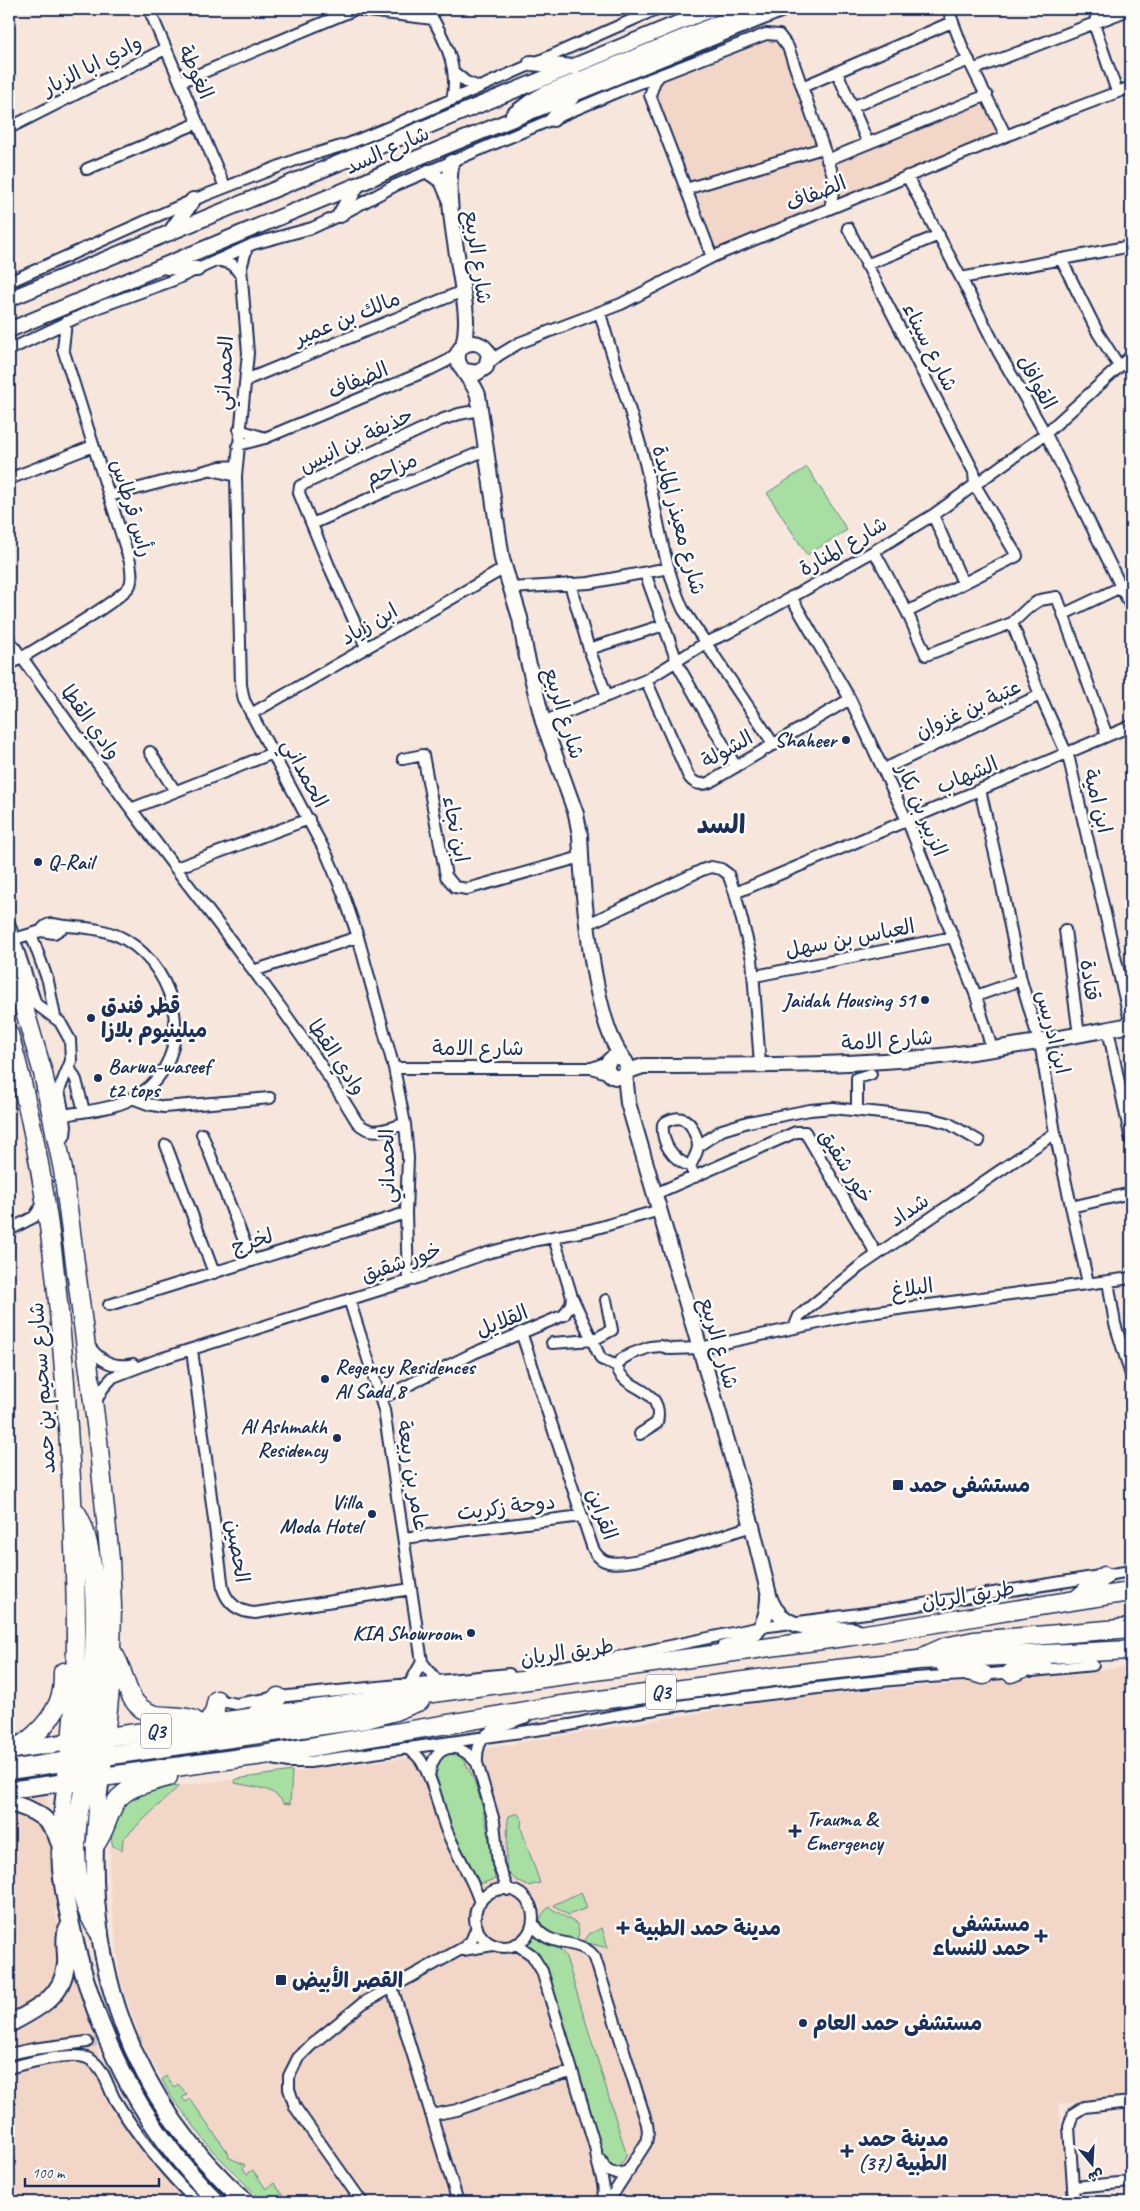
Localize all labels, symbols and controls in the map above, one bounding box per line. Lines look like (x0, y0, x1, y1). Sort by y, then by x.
street label: وادي ابا الزبار (36, 29, 147, 104)
street label: الغوطة (173, 41, 219, 103)
street label: شارع السد (341, 120, 434, 182)
street label: الضفاف (782, 169, 850, 217)
street label: شارع الربيع (457, 208, 497, 306)
street label: مالك بن عمير (288, 285, 404, 352)
street label: شارع سيناء (895, 298, 963, 397)
street label: الحمداني (209, 335, 245, 411)
street label: القوافل (1011, 350, 1063, 414)
street label: الضفاف (324, 356, 392, 404)
street label: حذيفة بن انيس (295, 401, 417, 479)
street label: شارع معيذر المايدة (645, 442, 711, 598)
street label: مزاحم (361, 446, 422, 494)
street label: رأس قرطاس (105, 456, 159, 560)
street label: شارع المنارة (794, 510, 893, 583)
street label: ابن زياد (336, 597, 402, 651)
street label: شارع الربيع (536, 664, 590, 763)
street label: عتبة بن غزوان (911, 673, 1025, 745)
street label: وادي القطا (54, 680, 127, 766)
street label: الشولة (697, 724, 757, 774)
place label: Shaheer (775, 727, 838, 753)
street label: الحمداني (271, 734, 334, 815)
marker: Shaheer (840, 734, 852, 746)
street label: الشهاب (932, 750, 1002, 800)
street label: الزبير بن بكار (890, 758, 953, 860)
street label: ابن امية (1078, 766, 1118, 836)
street label: ابن نجاء (437, 794, 475, 864)
district label: السد (697, 808, 745, 841)
place label: Q-Rail (48, 849, 98, 875)
marker: Q-Rail (32, 856, 44, 868)
street label: العباس بن سهل (783, 913, 917, 963)
street label: قتادة (1074, 958, 1106, 1002)
place label: Jaidah Housing 51 (781, 987, 918, 1013)
street label: ابن ادريس (1030, 987, 1076, 1077)
place label: قطر فندق ميلينيوم بلازا (101, 993, 207, 1046)
marker: Jaidah Housing 51 (919, 994, 931, 1006)
marker: قطر فندق ميلينيوم بلازا (85, 1012, 97, 1024)
street label: وادي القطا (300, 1014, 372, 1101)
street label: شارع الامة (840, 1024, 934, 1058)
street label: شارع الامة (432, 1035, 524, 1063)
place label: Barwa-waseef t2 tops (108, 1053, 216, 1103)
marker: Barwa-waseef t2 tops (92, 1072, 104, 1084)
street label: خور شقيق (813, 1124, 879, 1208)
street label: الحمداني (373, 1128, 407, 1204)
street label: شداد (884, 1187, 934, 1233)
street label: لخرج (228, 1222, 276, 1261)
street label: خور شقيق (357, 1236, 445, 1288)
street label: البلاغ (889, 1272, 935, 1306)
street label: شارع الربيع (692, 1294, 745, 1393)
street label: القلايل (472, 1299, 532, 1343)
street label: شارع سحيم بن حمد (23, 1301, 64, 1475)
place label: Regency Residences Al Sadd 8 (335, 1354, 477, 1404)
marker: Regency Residences Al Sadd 8 (319, 1373, 331, 1385)
place label: Al Ashmakh Residency (241, 1413, 329, 1464)
street label: عامر بن ربيعة (391, 1418, 435, 1534)
marker: Al Ashmakh Residency (331, 1432, 343, 1444)
place label: مستشفى حمد (909, 1472, 1030, 1498)
marker: مستشفى حمد (891, 1478, 905, 1492)
street label: القراين (581, 1485, 623, 1543)
street label: دوحة زكريت (455, 1488, 557, 1526)
place label: Villa Moda Hotel (280, 1489, 366, 1539)
marker: Villa Moda Hotel (366, 1508, 378, 1520)
street label: الحصين (220, 1518, 256, 1584)
street label: طريق الريان (919, 1575, 1017, 1615)
place label: KIA Showroom (352, 1620, 463, 1646)
marker: KIA Showroom (465, 1627, 477, 1639)
street label: طريق الريان (518, 1633, 616, 1671)
road number: Q3 (646, 1674, 676, 1710)
road number: Q3 (141, 1714, 171, 1748)
place label: Trauma & Emergency (806, 1806, 886, 1856)
marker: Trauma & Emergency (788, 1824, 802, 1838)
place label: مستشفى حمد للنساء (933, 1911, 1030, 1961)
place label: مدينة حمد الطبية (634, 1915, 781, 1941)
marker: مدينة حمد الطبية (616, 1921, 630, 1935)
marker: مستشفى حمد للنساء (1034, 1929, 1048, 1943)
place label: القصر الأبيض (292, 1966, 403, 1993)
marker: القصر الأبيض (274, 1973, 288, 1987)
place label: مستشفى حمد العام (813, 2010, 982, 2039)
marker: مستشفى حمد العام (797, 2017, 809, 2029)
place label: مدينة حمد الطبية (37) (858, 2126, 949, 2176)
north arrow (1068, 2138, 1118, 2188)
marker: مدينة حمد الطبية (37) (840, 2144, 854, 2158)
scale bar (25, 2156, 159, 2188)
text: 100 m (32, 2164, 66, 2183)
text: ش (1086, 2165, 1106, 2186)

